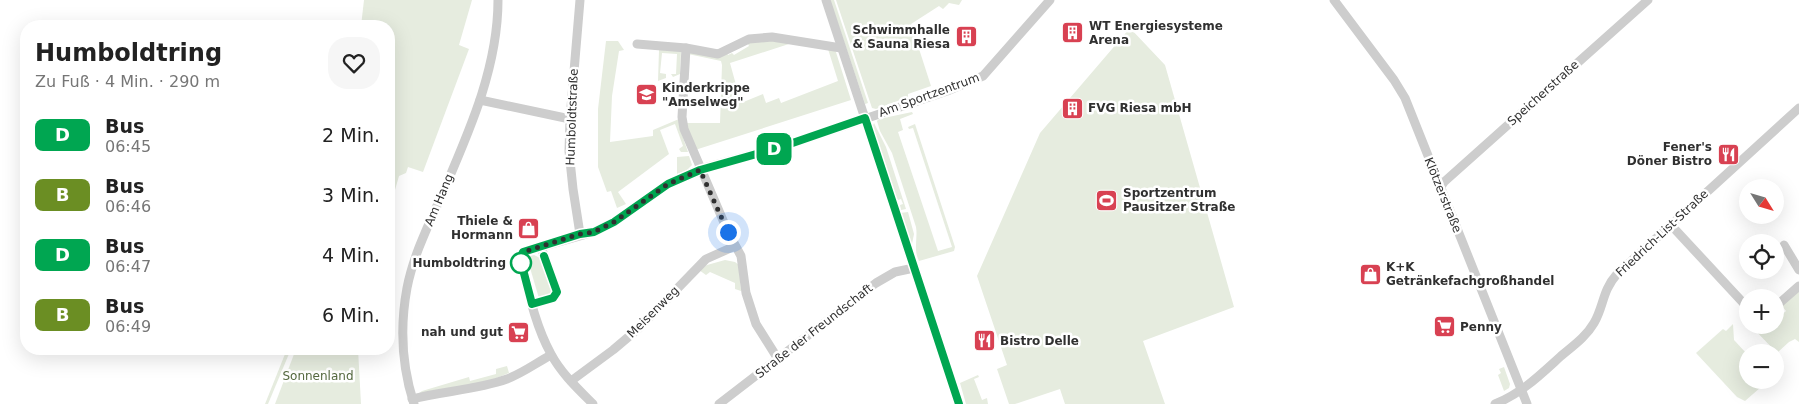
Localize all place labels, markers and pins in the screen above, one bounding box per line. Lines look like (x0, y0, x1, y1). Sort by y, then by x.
place label: WT Energiesysteme Arena (1089, 19, 1223, 47)
building icon: WT Energiesysteme Arena (1061, 21, 1085, 45)
place label: Schwimmhalle & Sauna Riesa (852, 23, 950, 51)
building icon: Schwimmhalle & Sauna Riesa (954, 25, 978, 49)
place label: Kinderkrippe "Amselweg" (662, 81, 750, 109)
school or university icon: Kinderkrippe "Amselweg" (634, 83, 658, 107)
building icon: FVG Riesa mbH (1060, 96, 1084, 120)
place label: FVG Riesa mbH (1088, 101, 1192, 115)
place label: Fener's Döner Bistro (1627, 140, 1712, 168)
restaurant icon: Fener's Döner Bistro (1716, 142, 1740, 166)
place label: Sportzentrum Pausitzer Straße (1123, 186, 1236, 214)
sports icon: Sportzentrum Pausitzer Straße (1095, 188, 1119, 212)
place label: Thiele & Hormann (451, 214, 513, 242)
shop icon: Thiele & Hormann (517, 216, 541, 240)
marker: Humboldtring (510, 252, 532, 274)
place label: Humboldtring (412, 256, 506, 270)
place label: K+K Getränkefachgroßhandel (1386, 260, 1554, 288)
shop icon: K+K Getränkefachgroßhandel (1358, 262, 1382, 286)
supermarket icon: Penny (1432, 315, 1456, 339)
supermarket icon: nah und gut (507, 320, 531, 344)
place label: Penny (1460, 320, 1502, 334)
place label: nah und gut (421, 325, 503, 339)
restaurant icon: Bistro Delle (972, 329, 996, 353)
place label: Bistro Delle (1000, 334, 1079, 348)

